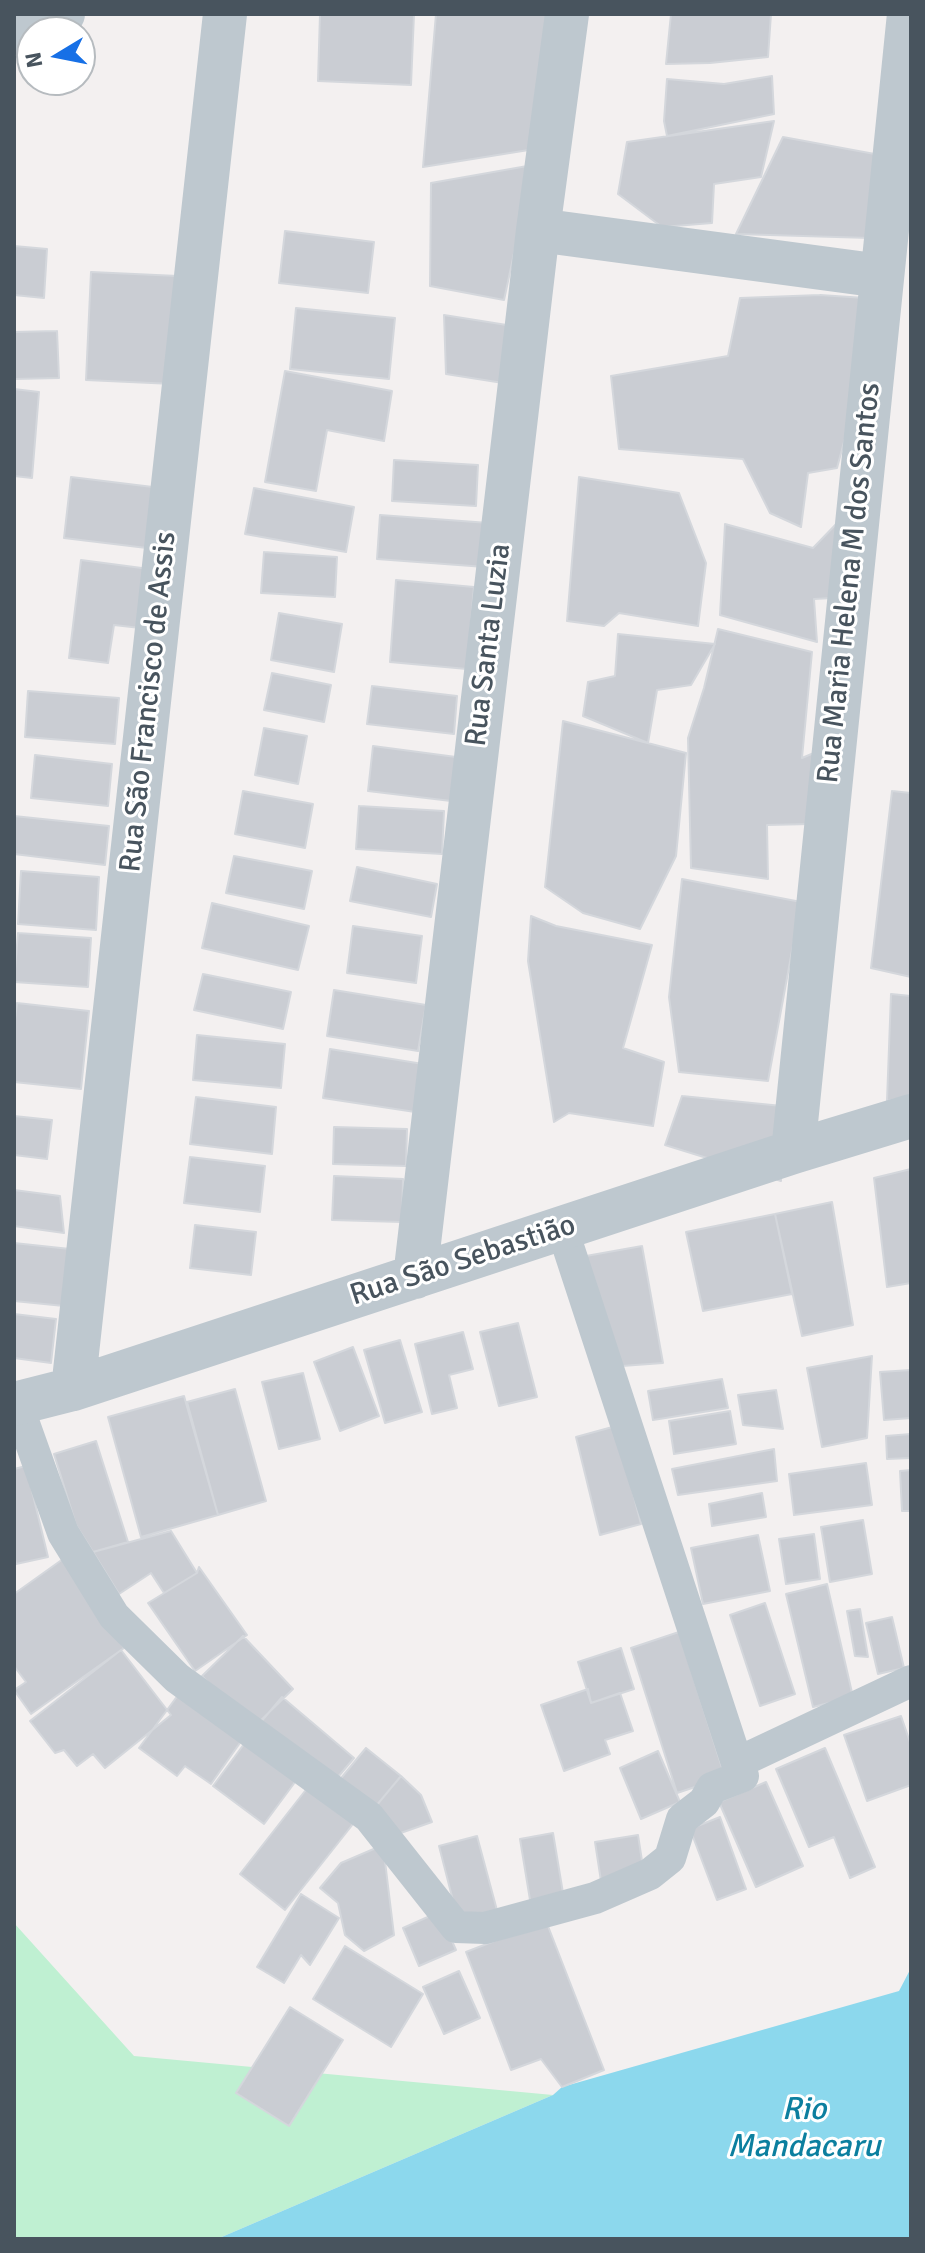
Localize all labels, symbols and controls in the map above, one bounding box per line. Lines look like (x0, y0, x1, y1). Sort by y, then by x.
north arrow (16, 16, 96, 96)
text: N (19, 50, 48, 70)
street label: Rua Maria Helena M dos Santos (811, 381, 889, 785)
street label: Rua São Francisco de Assis (113, 530, 185, 874)
street label: Rua Santa Luzia (459, 541, 519, 749)
street label: Rua São Sebastião (346, 1208, 580, 1314)
water label: Rio Mandacaru (727, 2092, 881, 2167)

